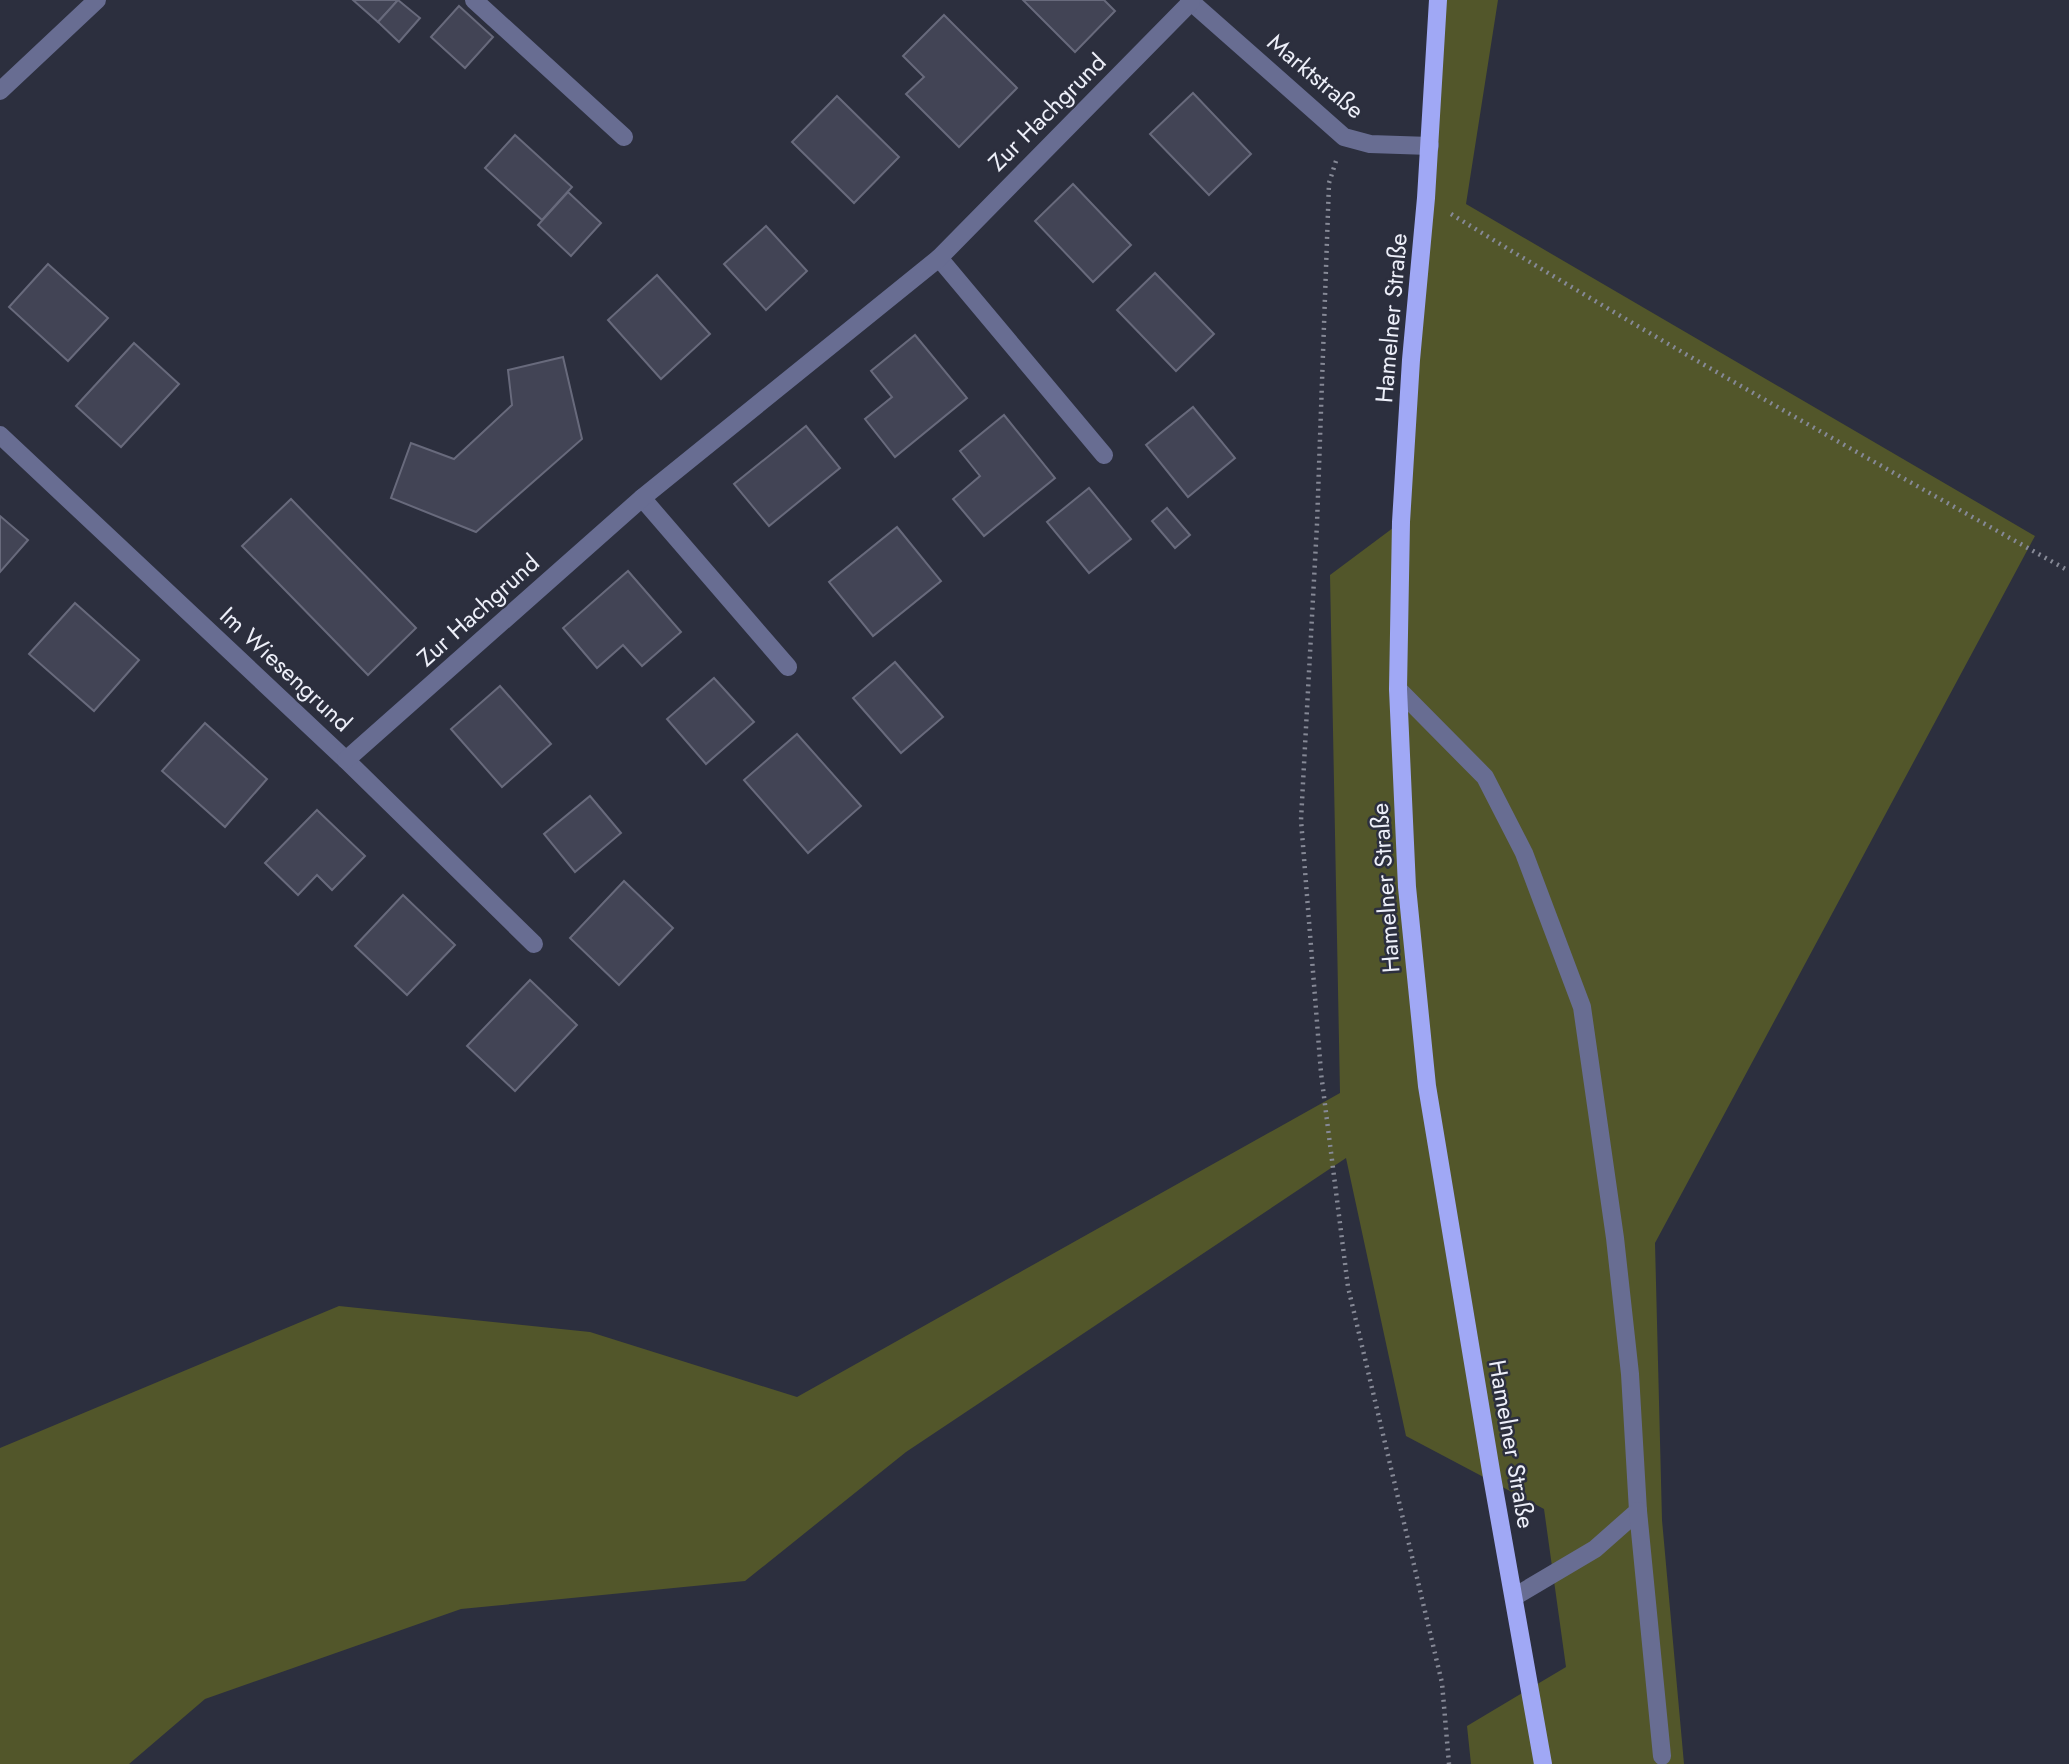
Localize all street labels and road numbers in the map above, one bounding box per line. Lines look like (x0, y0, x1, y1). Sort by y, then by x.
street label: Marktstraße (1260, 25, 1372, 127)
street label: Zur Hachgrund (980, 45, 1114, 179)
street label: Hamelner Straße (1366, 232, 1416, 404)
street label: Zur Hachgrund (409, 545, 547, 675)
street label: Im Wiesengrund (212, 598, 360, 740)
street label: Hamelner Straße (1362, 802, 1408, 974)
street label: Hamelner Straße (1480, 1357, 1544, 1531)

